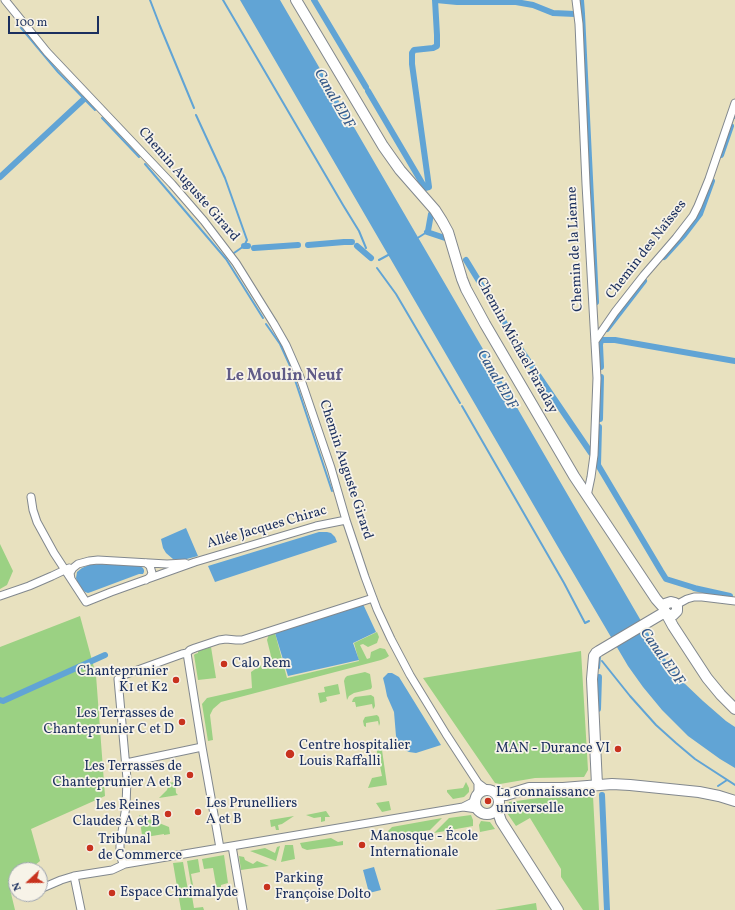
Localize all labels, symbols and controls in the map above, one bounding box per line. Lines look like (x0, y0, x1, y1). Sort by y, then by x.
scale bar (10, 8, 101, 34)
text: 100 m (15, 15, 47, 31)
water label: Canal EDF (309, 66, 357, 132)
street label: Chemin Auguste Girard (134, 125, 242, 245)
street label: Chemin de la Lienne (564, 186, 588, 312)
street label: Chemin des Naïsses (603, 197, 691, 303)
street label: Chemin Michael Faraday (472, 275, 560, 417)
water label: Canal EDF (472, 347, 520, 413)
district label: Le Moulin Neuf (226, 367, 342, 387)
street label: Chemin Auguste Girard (315, 398, 375, 542)
street label: Allée Jacques Chirac (205, 503, 329, 553)
water label: Canal EDF (635, 625, 687, 689)
place label: Calo Rem (232, 656, 291, 672)
marker: Calo Rem (219, 659, 229, 669)
place label: Chanteprunier K1 et K2 (77, 664, 168, 696)
marker: Chanteprunier K1 et K2 (171, 675, 181, 685)
place label: Les Terrasses de Chanteprunier C et D (44, 706, 174, 738)
marker: Les Terrasses de Chanteprunier C et D (177, 717, 187, 727)
place label: Centre hospitalier Louis Raffalli (299, 738, 410, 770)
place label: MAN - Durance VI (496, 741, 610, 757)
marker: MAN - Durance VI (613, 744, 623, 754)
marker: Centre hospitalier Louis Raffalli (284, 748, 296, 760)
place label: Les Terrasses de Chanteprunier A et B (52, 759, 182, 792)
marker: Les Terrasses de Chanteprunier A et B (185, 770, 195, 780)
place label: La connaissance universelle (496, 785, 595, 818)
place label: Les Prunelliers A et B (206, 796, 297, 828)
marker: La connaissance universelle (483, 796, 493, 806)
place label: Les Reines Claudes A et B (73, 798, 160, 830)
marker: Les Prunelliers A et B (193, 807, 203, 817)
marker: Les Reines Claudes A et B (163, 809, 173, 819)
place label: Manosque - École Internationale (370, 829, 478, 862)
place label: Tribunal de Commerce (98, 832, 182, 864)
marker: Manosque - École Internationale (357, 840, 367, 850)
marker: Tribunal de Commerce (85, 843, 95, 853)
north arrow (8, 862, 48, 902)
place label: Parking Françoise Dolto (275, 871, 371, 904)
text: N (9, 880, 26, 893)
marker: Parking Françoise Dolto (262, 882, 272, 892)
place label: Espace Chrimalyde (120, 885, 238, 901)
marker: Espace Chrimalyde (107, 888, 117, 898)

